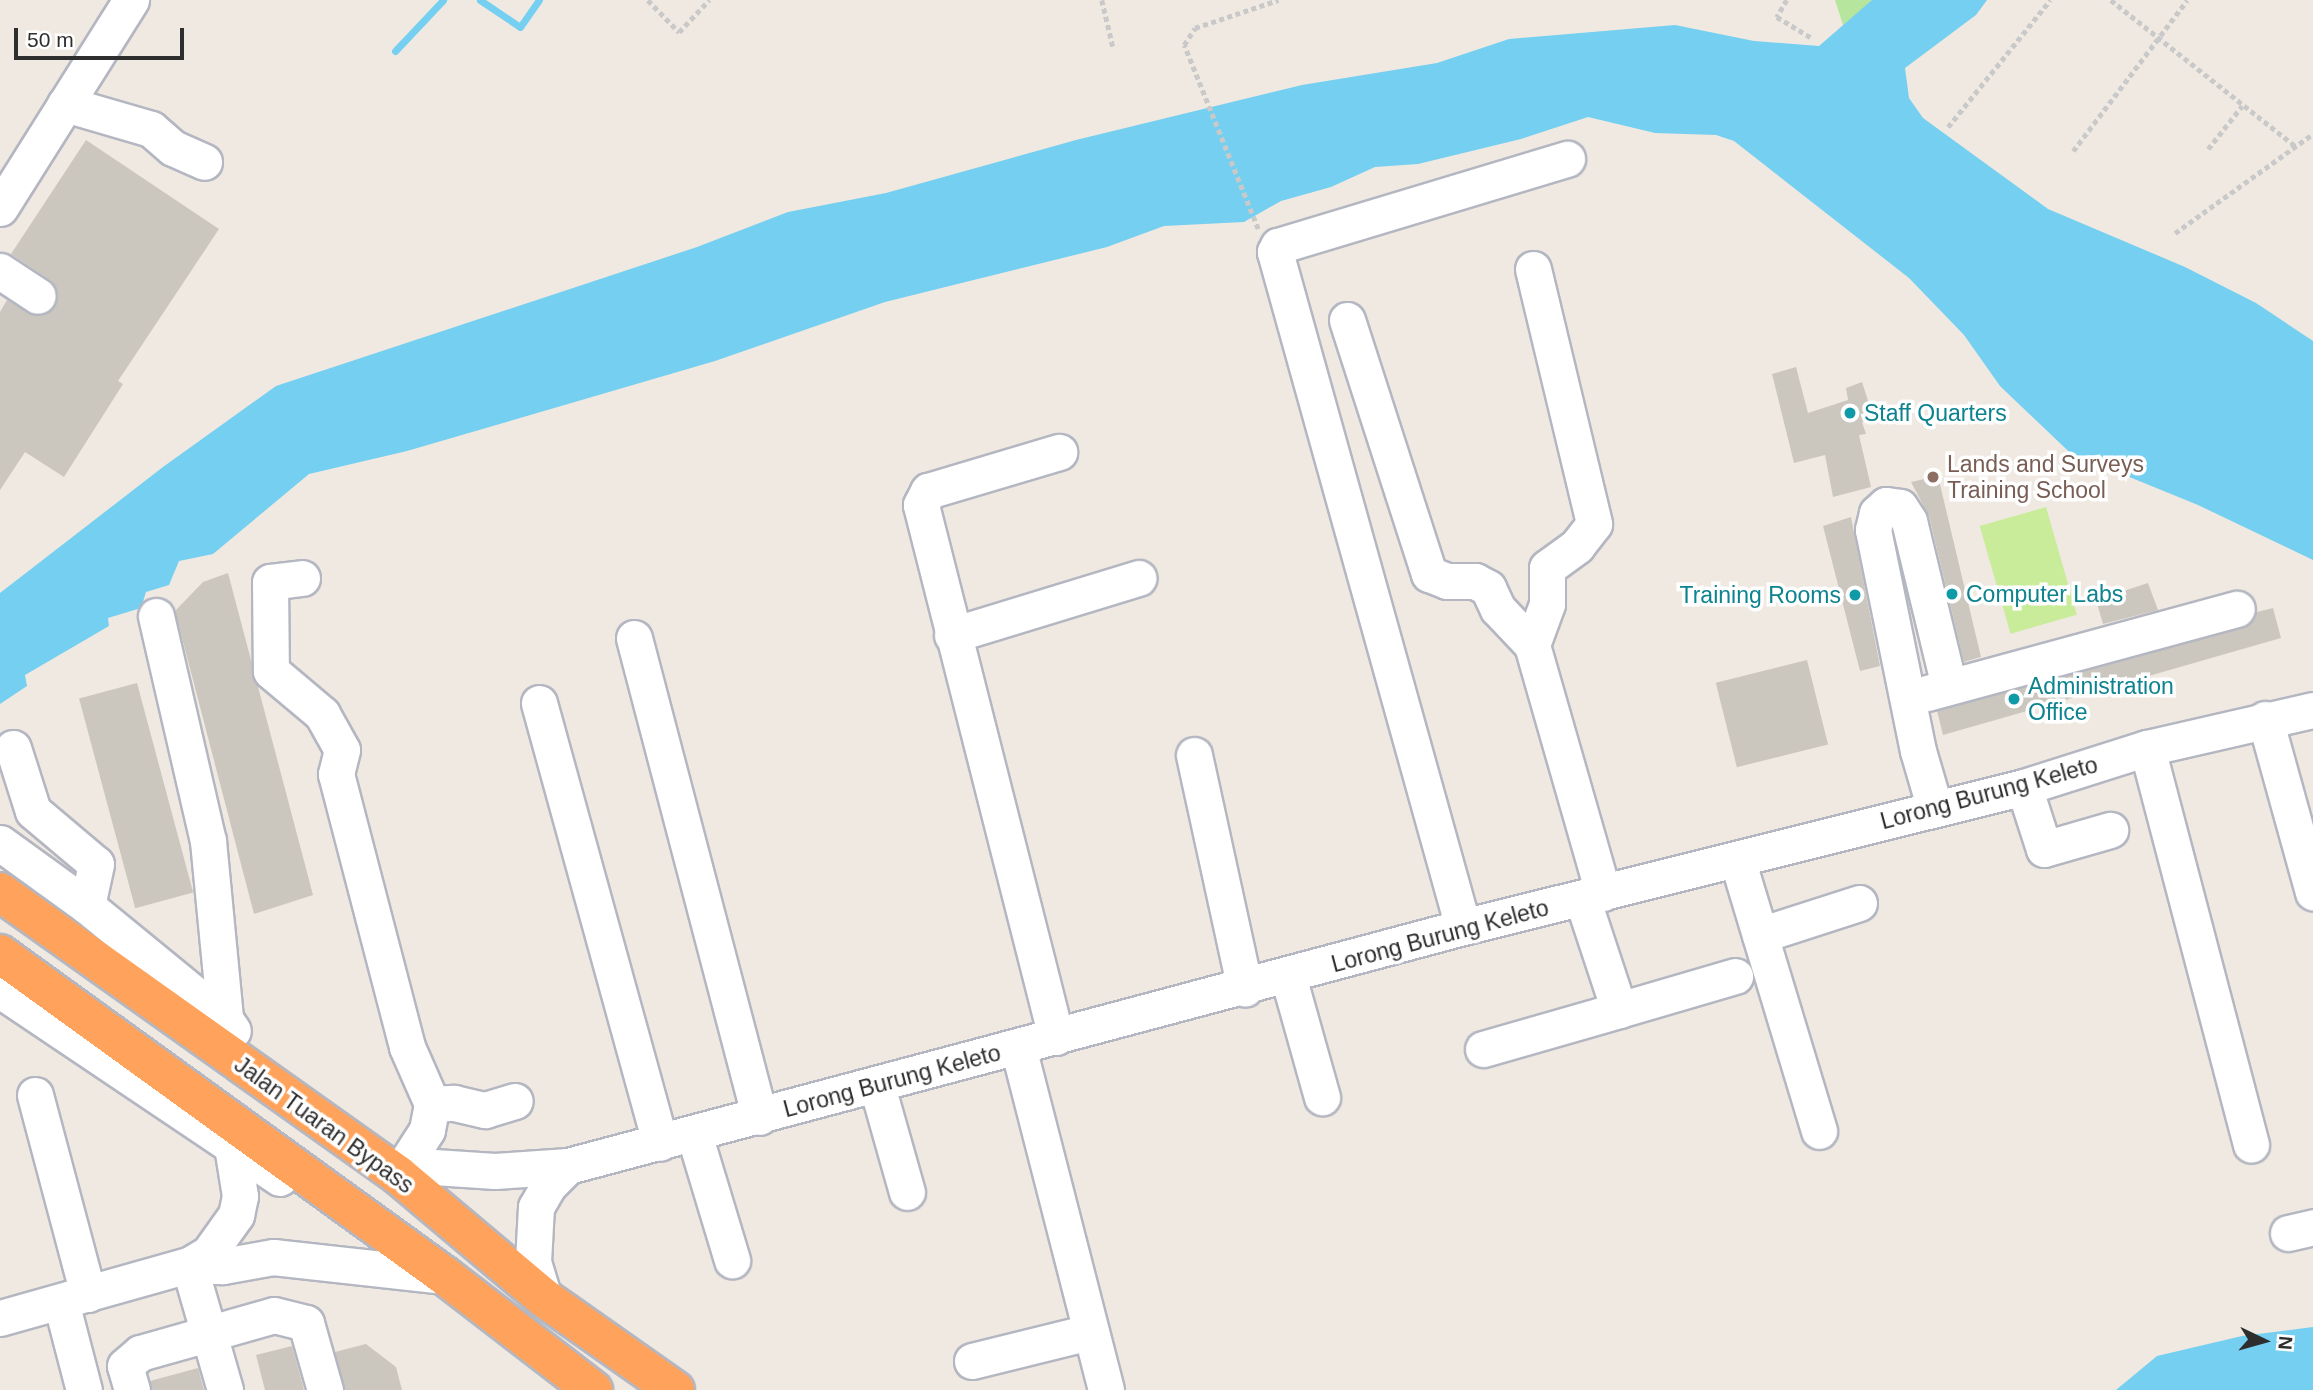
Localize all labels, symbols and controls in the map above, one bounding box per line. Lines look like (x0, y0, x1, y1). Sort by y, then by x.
scale bar (18, 14, 187, 58)
text: 50 m (27, 28, 74, 51)
place label: Staff Quarters (1864, 399, 2007, 427)
marker: Staff Quarters (1842, 405, 1858, 421)
place label: Lands and Surveys Training School (1947, 450, 2144, 504)
marker: Lands and Surveys Training School (1925, 469, 1941, 485)
place label: Computer Labs (1966, 580, 2123, 608)
place label: Training Rooms (1680, 581, 1841, 609)
marker: Computer Labs (1944, 586, 1960, 602)
marker: Training Rooms (1847, 587, 1863, 603)
place label: Administration Office (2028, 672, 2174, 726)
marker: Administration Office (2006, 691, 2022, 707)
street label: Lorong Burung Keleto (1877, 751, 2101, 835)
street label: Lorong Burung Keleto (1328, 894, 1552, 978)
street label: Lorong Burung Keleto (780, 1039, 1004, 1123)
street label: Jalan Tuaran Bypass (229, 1051, 419, 1199)
north arrow (2229, 1306, 2299, 1376)
text: N (2274, 1335, 2296, 1351)

